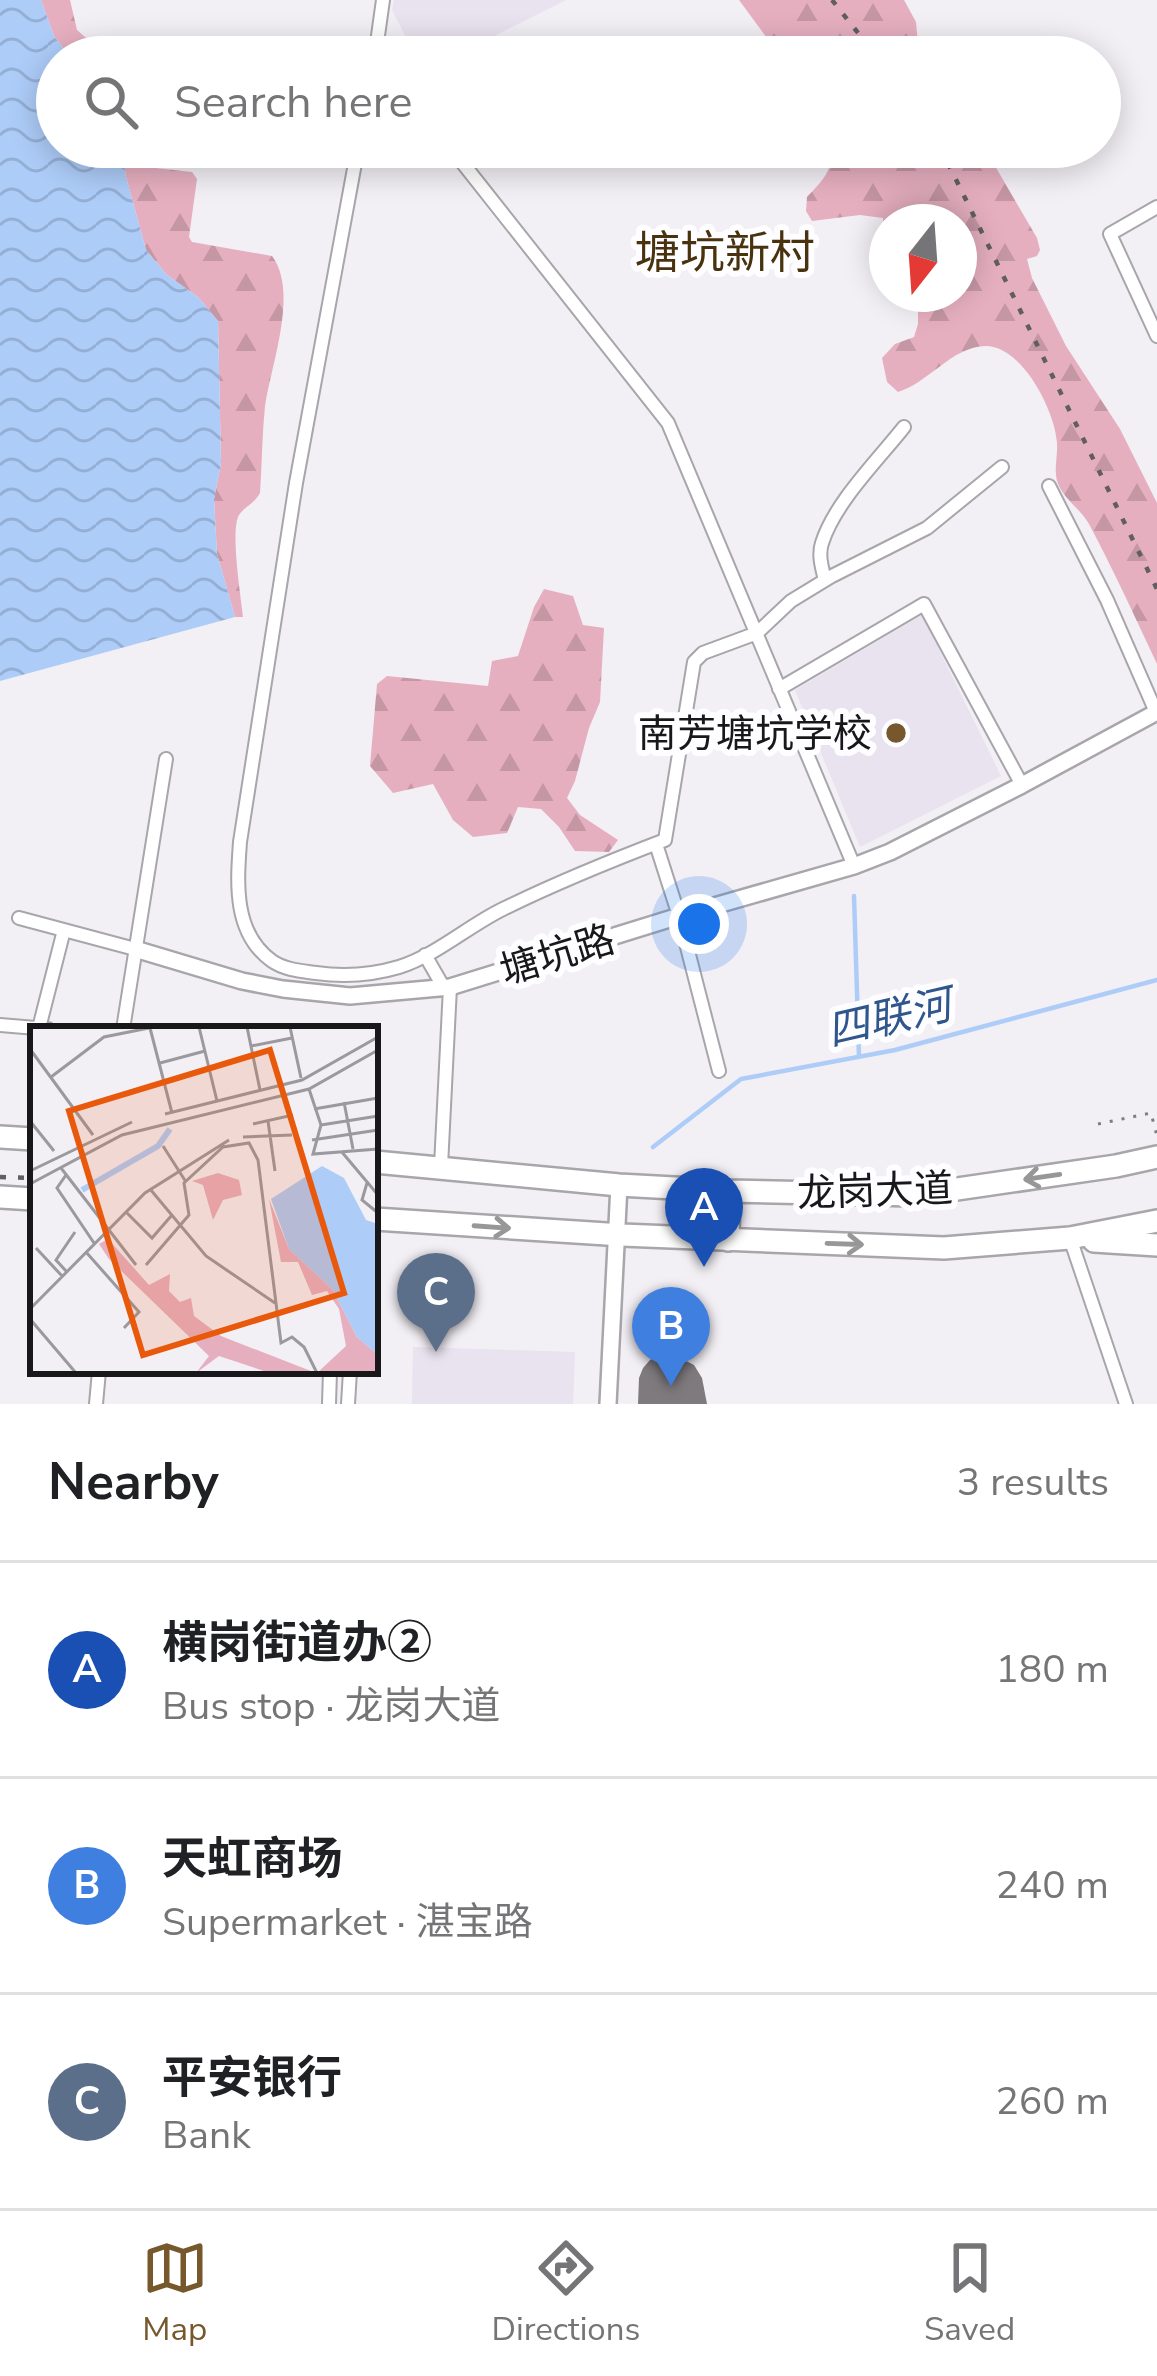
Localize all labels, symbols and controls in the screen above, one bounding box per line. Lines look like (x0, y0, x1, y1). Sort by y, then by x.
search box (36, 36, 1121, 168)
icon: search (78, 69, 144, 135)
text: Search here (174, 72, 413, 133)
north arrow (869, 204, 977, 312)
district label: 塘坑新村 (635, 223, 815, 284)
place label: 南芳塘坑学校 (638, 708, 872, 761)
marker: 南芳塘坑学校 (883, 720, 909, 746)
your location (669, 894, 729, 954)
street label: 塘坑路 (494, 913, 621, 998)
water label: 四联河 (822, 975, 964, 1060)
inset map (30, 1026, 378, 1374)
street label: 龙岗大道 (796, 1162, 954, 1221)
one-way arrow (1023, 1166, 1062, 1189)
pin: A (665, 1168, 743, 1267)
one-way arrow (472, 1216, 511, 1239)
one-way arrow (825, 1233, 864, 1256)
pin: C (397, 1253, 475, 1352)
pin: B (632, 1287, 710, 1386)
text: Nearby (48, 1447, 219, 1517)
text: 3 results (957, 1456, 1109, 1509)
text: 横岗街道办② (162, 1613, 432, 1674)
text: A (72, 1643, 102, 1696)
text: 180 m (995, 1643, 1109, 1696)
text: Bus stop · 龙岗大道 (162, 1680, 500, 1733)
text: 天虹商场 (162, 1829, 342, 1890)
text: B (74, 1859, 100, 1912)
text: 240 m (995, 1859, 1109, 1912)
text: Supermarket · 湛宝路 (162, 1896, 533, 1949)
text: 平安银行 (162, 2048, 342, 2109)
text: C (74, 2075, 100, 2128)
text: 260 m (995, 2075, 1109, 2128)
text: Bank (162, 2109, 251, 2162)
tab: Map (142, 2235, 208, 2352)
tab: Directions (492, 2235, 640, 2352)
tab: Saved (924, 2235, 1015, 2352)

